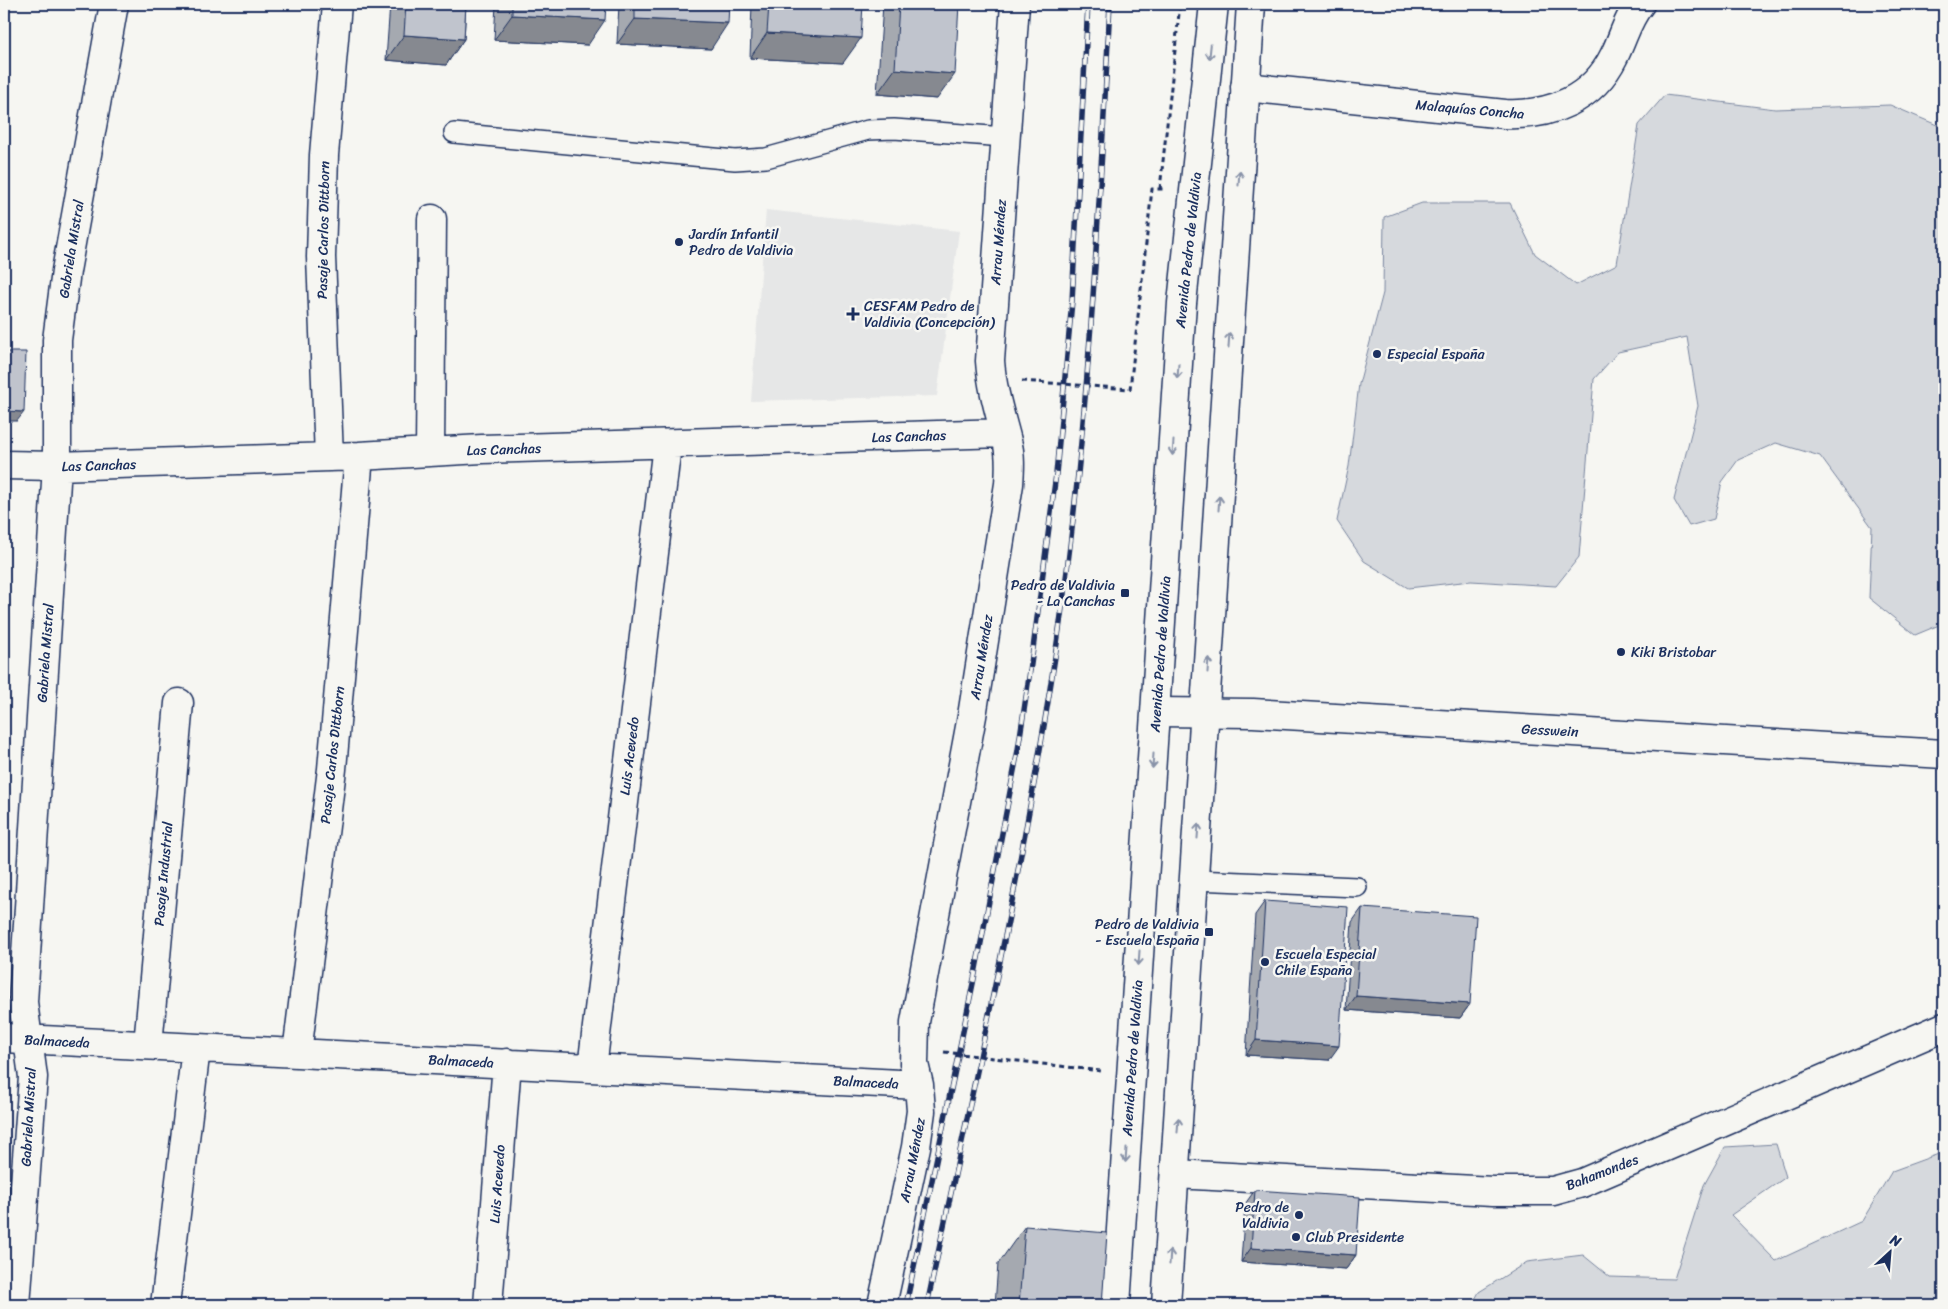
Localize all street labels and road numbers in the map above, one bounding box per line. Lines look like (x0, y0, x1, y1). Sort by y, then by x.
street label: Malaquías Concha (1415, 92, 1525, 127)
street label: Pasaje Carlos Dittborn (310, 160, 337, 299)
street label: Avenida Pedro de Valdivia (1168, 171, 1209, 330)
street label: Gabriela Mistral (51, 197, 92, 300)
street label: Arrau Méndez (983, 198, 1014, 287)
street label: Las Canchas (871, 423, 947, 450)
street label: Las Canchas (466, 436, 542, 463)
street label: Las Canchas (61, 452, 137, 479)
street label: Avenida Pedro de Valdivia (1142, 575, 1178, 734)
street label: Gabriela Mistral (30, 602, 61, 703)
street label: Arrau Méndez (962, 612, 1001, 702)
street label: Pasaje Carlos Dittborn (313, 685, 352, 825)
street label: Luis Acevedo (612, 715, 647, 797)
street label: Gesswein (1521, 717, 1580, 744)
street label: Pasaje Industrial (146, 820, 181, 927)
street label: Avenida Pedro de Valdivia (1114, 979, 1150, 1138)
street label: Balmaceda (23, 1027, 90, 1056)
street label: Balmaceda (427, 1047, 494, 1076)
street label: Gabriela Mistral (13, 1066, 44, 1167)
street label: Balmaceda (832, 1068, 899, 1097)
street label: Arrau Méndez (892, 1115, 933, 1206)
street label: Luis Acevedo (482, 1144, 513, 1224)
street label: Bahamondes (1562, 1147, 1643, 1198)

